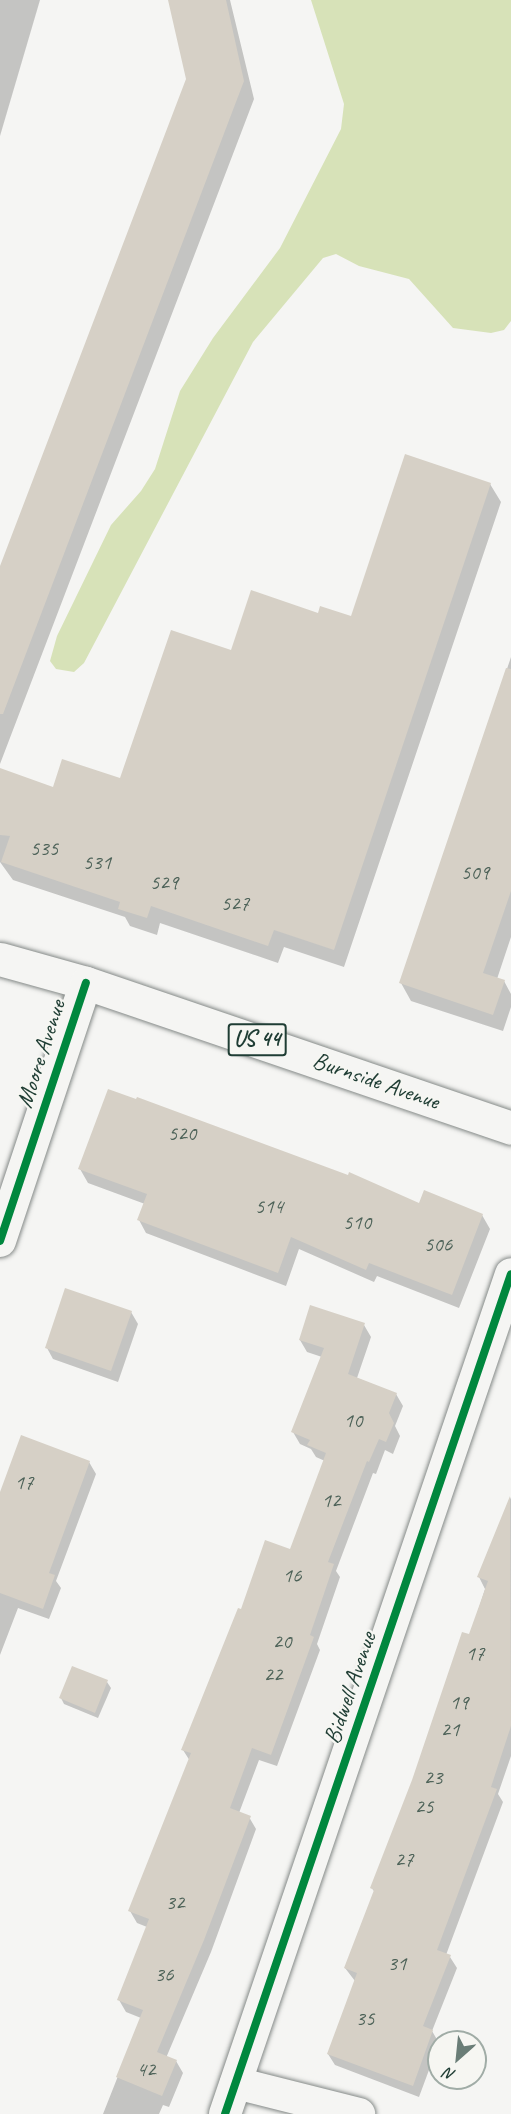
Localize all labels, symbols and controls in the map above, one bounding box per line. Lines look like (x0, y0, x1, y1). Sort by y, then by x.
house number: 535 (30, 835, 58, 861)
house number: 531 (83, 849, 111, 875)
house number: 509 (461, 859, 489, 885)
house number: 529 (150, 869, 178, 895)
house number: 527 (221, 890, 249, 916)
street label: Moore Avenue (10, 996, 72, 1112)
road number: US 44 (227, 1021, 287, 1059)
street label: Burnside Avenue (309, 1046, 443, 1116)
house number: 520 (168, 1120, 196, 1146)
house number: 514 (255, 1193, 283, 1219)
house number: 510 (343, 1209, 371, 1235)
house number: 506 (424, 1231, 452, 1257)
house number: 10 (344, 1407, 362, 1433)
house number: 17 (15, 1469, 33, 1495)
house number: 12 (322, 1487, 340, 1513)
house number: 16 (283, 1562, 301, 1588)
house number: 20 (273, 1628, 291, 1654)
street label: Bidwell Avenue (318, 1629, 382, 1747)
house number: 17 (466, 1640, 484, 1666)
house number: 22 (264, 1661, 282, 1687)
house number: 19 (450, 1689, 468, 1715)
house number: 21 (441, 1716, 459, 1742)
house number: 23 (424, 1764, 442, 1790)
house number: 25 (415, 1793, 433, 1819)
house number: 27 (395, 1846, 413, 1872)
house number: 32 (166, 1889, 184, 1915)
house number: 31 (388, 1950, 406, 1976)
house number: 36 (155, 1961, 173, 1987)
house number: 35 (356, 2005, 374, 2031)
north arrow (427, 2030, 487, 2090)
house number: 42 (137, 2056, 155, 2082)
text: N (441, 2063, 459, 2085)

